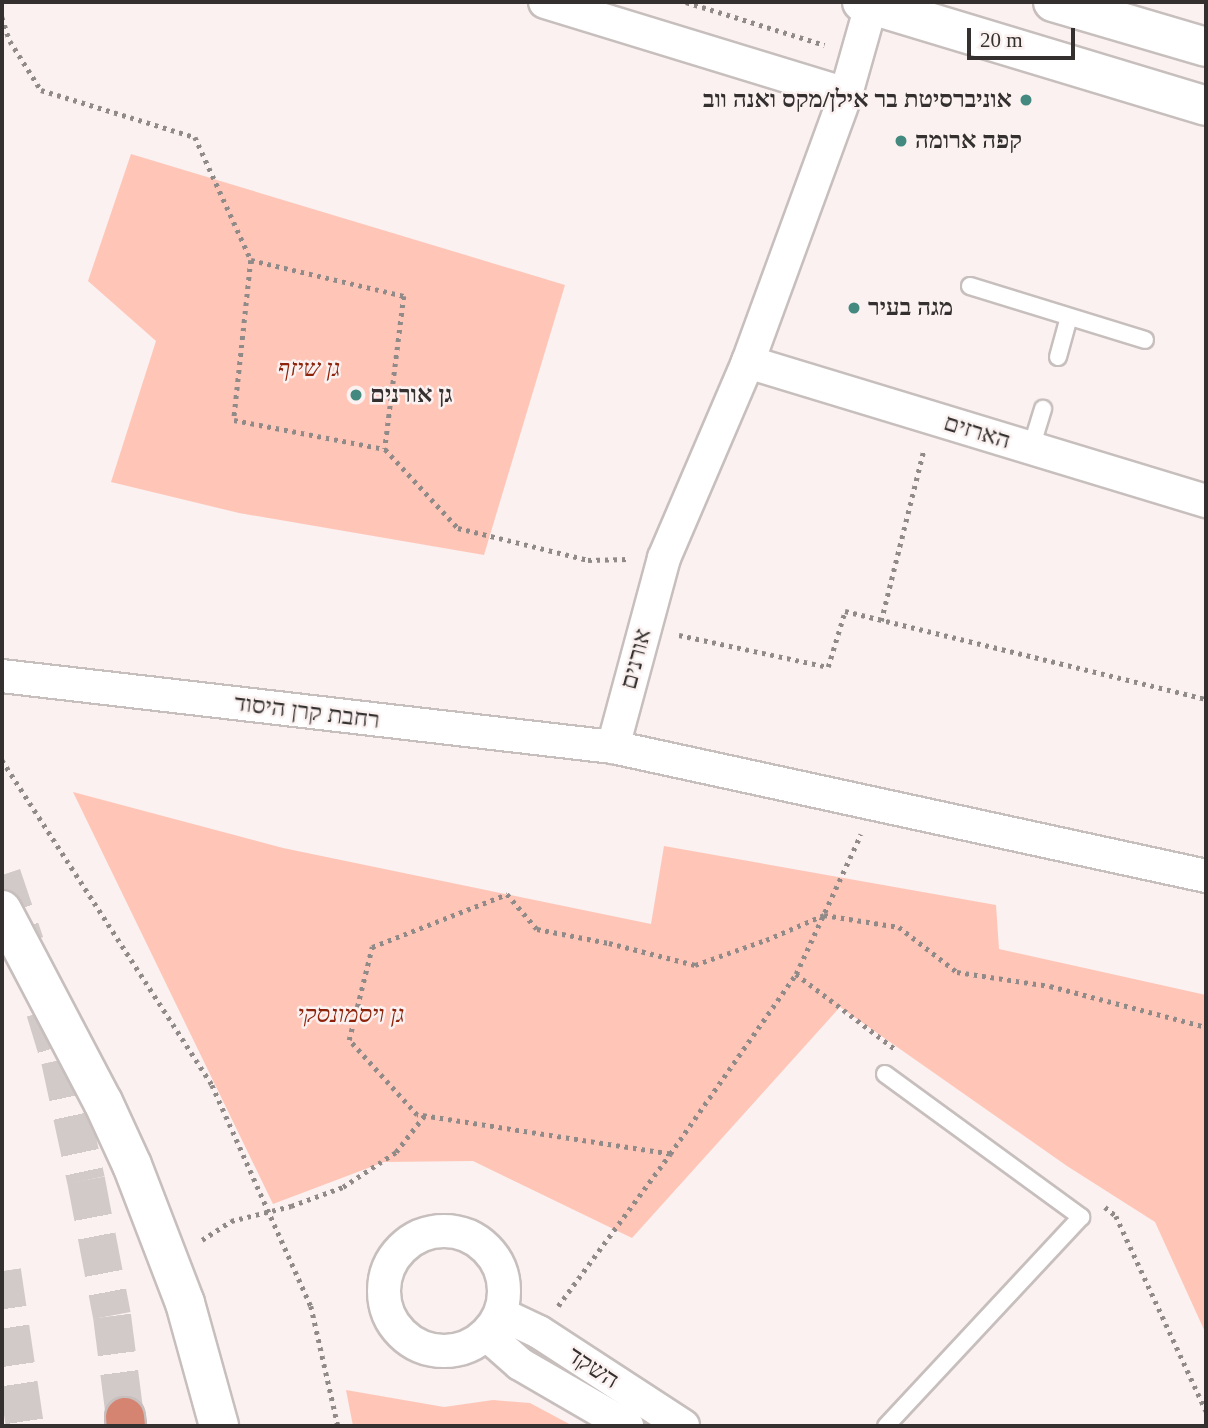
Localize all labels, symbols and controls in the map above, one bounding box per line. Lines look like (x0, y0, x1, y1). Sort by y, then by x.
scale bar (970, 14, 1078, 58)
text: 20 m (980, 28, 1023, 52)
place label: אוניברסיטת בר אילן/מקס ואנה ווב (703, 86, 1012, 114)
marker: אוניברסיטת בר אילן/מקס ואנה ווב (1018, 92, 1034, 108)
place label: קפה ארומה (915, 127, 1022, 155)
marker: קפה ארומה (893, 133, 909, 149)
place label: מגה בעיר (868, 294, 953, 322)
marker: מגה בעיר (846, 300, 862, 316)
park label: גן שיזף (278, 355, 340, 383)
place label: גן אורנים (370, 381, 452, 409)
marker: גן אורנים (348, 387, 364, 403)
street label: הארזים (940, 408, 1014, 456)
street label: אורנים (614, 626, 658, 692)
street label: רחבת קרן היסוד (233, 689, 381, 735)
park label: גן ויסמונסקי (297, 1001, 405, 1029)
street label: השקד (562, 1341, 624, 1395)

